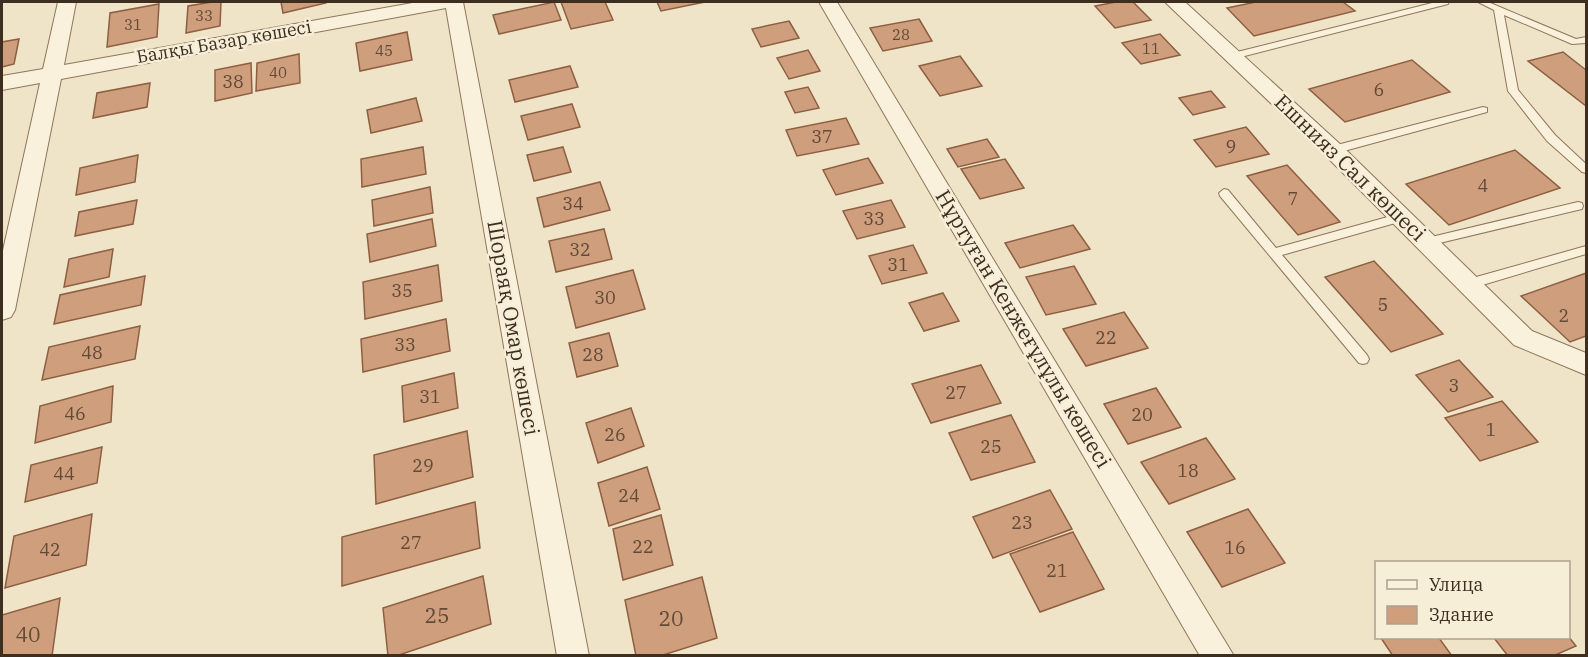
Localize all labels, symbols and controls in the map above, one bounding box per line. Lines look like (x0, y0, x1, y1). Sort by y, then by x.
house number: 33 (195, 6, 213, 25)
house number: 31 (124, 15, 142, 34)
street label: Балқы Базар көшесі (135, 15, 314, 68)
house number: 28 (892, 25, 910, 44)
house number: 11 (1142, 39, 1160, 58)
house number: 45 (375, 41, 393, 60)
house number: 40 (269, 63, 287, 82)
house number: 38 (222, 70, 244, 93)
house number: 6 (1374, 78, 1384, 101)
street label: Ешнияз Сал көшесі (1269, 88, 1433, 247)
house number: 37 (811, 125, 833, 148)
house number: 9 (1226, 135, 1236, 158)
house number: 4 (1478, 174, 1488, 197)
street label: Нұртуған Кенжеғұлұлы көшесі (930, 184, 1118, 473)
house number: 7 (1288, 187, 1298, 210)
house number: 34 (562, 192, 584, 215)
house number: 33 (863, 207, 885, 230)
street label: Шораяқ Омар көшесі (481, 218, 547, 438)
house number: 32 (569, 238, 591, 261)
house number: 31 (887, 253, 909, 276)
house number: 35 (391, 279, 413, 302)
house number: 30 (594, 286, 616, 309)
house number: 5 (1378, 293, 1388, 316)
house number: 2 (1559, 304, 1569, 327)
house number: 22 (1095, 326, 1117, 349)
house number: 33 (394, 333, 416, 356)
house number: 48 (81, 341, 103, 364)
house number: 28 (582, 343, 604, 366)
house number: 3 (1449, 374, 1459, 397)
house number: 27 (945, 381, 967, 404)
house number: 31 (419, 385, 441, 408)
house number: 46 (64, 402, 86, 425)
house number: 20 (1131, 403, 1153, 426)
house number: 1 (1486, 418, 1496, 441)
house number: 26 (604, 423, 626, 446)
house number: 25 (980, 435, 1002, 458)
house number: 29 (412, 454, 434, 477)
house number: 18 (1177, 459, 1199, 482)
house number: 44 (53, 462, 75, 485)
house number: 24 (618, 484, 640, 507)
house number: 23 (1011, 511, 1033, 534)
house number: 27 (400, 531, 422, 554)
house number: 22 (632, 535, 654, 558)
house number: 16 (1224, 536, 1246, 559)
house number: 42 (39, 538, 61, 561)
house number: 21 (1046, 559, 1068, 582)
legend (1375, 561, 1570, 639)
text: Улица (1429, 573, 1484, 596)
house number: 25 (424, 601, 450, 629)
text: Здание (1429, 603, 1494, 626)
house number: 20 (658, 604, 684, 632)
house number: 40 (15, 620, 41, 648)

